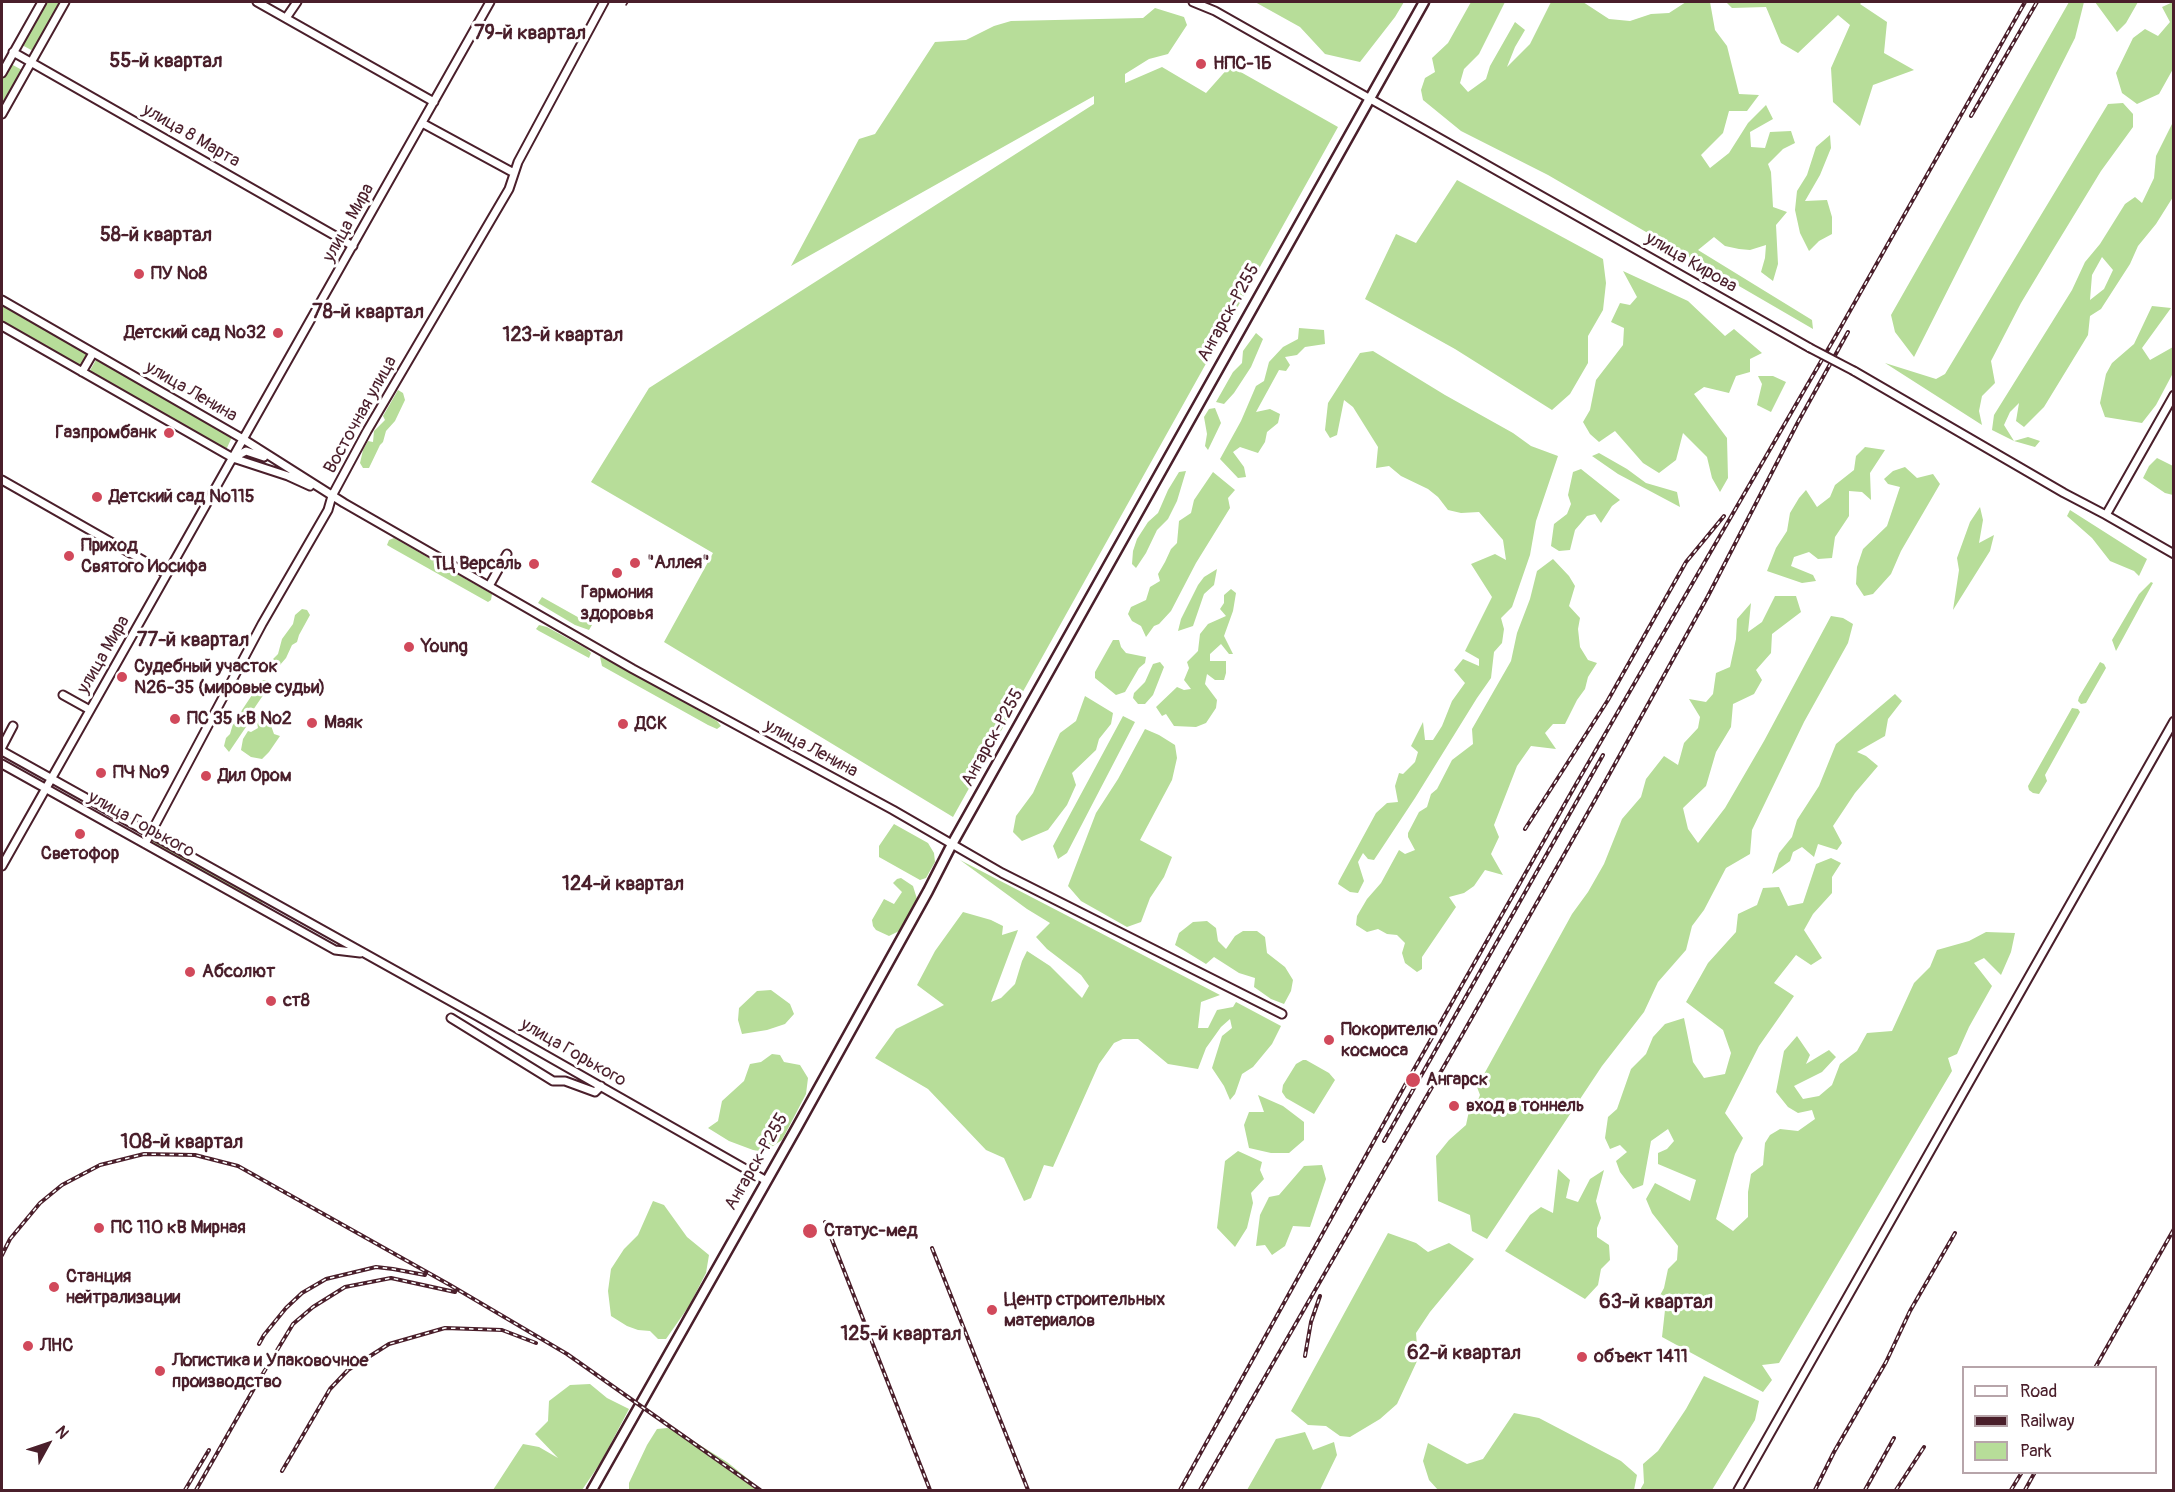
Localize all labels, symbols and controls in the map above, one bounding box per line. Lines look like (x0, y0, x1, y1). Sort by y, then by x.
district label: 79-й квартал (474, 22, 586, 46)
district label: 55-й квартал (110, 50, 222, 74)
place label: НПС-1Б (1213, 53, 1272, 75)
marker: НПС-1Б (1194, 57, 1208, 71)
street label: улица 8 Марта (138, 99, 244, 173)
street label: улица Мира (319, 180, 379, 266)
district label: 58-й квартал (100, 224, 212, 248)
street label: улица Кирова (1641, 228, 1741, 298)
street label: Ангарск-Р255 (1193, 260, 1265, 366)
place label: ПУ №8 (151, 263, 207, 285)
marker: ПУ №8 (132, 267, 146, 281)
district label: 78-й квартал (312, 301, 424, 325)
place label: Детский сад №32 (124, 322, 266, 344)
district label: 123-й квартал (503, 324, 623, 348)
marker: Детский сад №32 (271, 326, 285, 340)
street label: Восточная улица (320, 352, 402, 478)
street label: улица Ленина (141, 357, 241, 427)
place label: Газпромбанк (55, 422, 157, 444)
marker: Газпромбанк (162, 426, 176, 440)
place label: Детский сад №115 (109, 486, 255, 508)
marker: Детский сад №115 (90, 490, 104, 504)
place label: Приход Святого Иосифа (81, 535, 207, 578)
marker: Приход Святого Иосифа (62, 549, 76, 563)
place label: "Аллея" (647, 552, 710, 574)
place label: ТЦ Версаль (433, 553, 522, 575)
marker: "Аллея" (628, 556, 642, 570)
marker: ТЦ Версаль (527, 557, 541, 571)
marker: Гармония здоровья (610, 566, 624, 580)
place label: Гармония здоровья (581, 582, 653, 624)
street label: улица Мира (73, 612, 135, 698)
district label: 77-й квартал (137, 629, 249, 653)
place label: Young (421, 636, 468, 658)
marker: Young (402, 640, 416, 654)
place label: Судебный участок N26-35 (мировые судьи) (134, 656, 325, 698)
marker: Судебный участок N26-35 (мировые судьи) (115, 670, 129, 684)
street label: Ангарск-Р255 (957, 685, 1029, 791)
place label: ПС 35 кВ №2 (187, 708, 292, 730)
marker: ПС 35 кВ №2 (168, 712, 182, 726)
place label: Маяк (324, 712, 363, 734)
place label: ДСК (635, 713, 667, 735)
street label: улица Ленина (761, 715, 861, 783)
marker: Маяк (305, 716, 319, 730)
marker: ДСК (616, 717, 630, 731)
place label: ПЧ №9 (113, 762, 170, 784)
place label: Дил Ором (218, 765, 292, 787)
marker: ПЧ №9 (94, 766, 108, 780)
marker: Дил Ором (199, 769, 213, 783)
street label: улица Горького (84, 787, 198, 863)
marker: Светофор (73, 827, 87, 841)
place label: Светофор (41, 843, 119, 865)
district label: 124-й квартал (562, 873, 684, 897)
place label: Абсолют (202, 961, 275, 983)
marker: Абсолют (183, 965, 197, 979)
place label: ст8 (283, 990, 310, 1012)
marker: ст8 (264, 994, 278, 1008)
street label: улица Горького (516, 1014, 630, 1092)
place label: Покорителю космоса (1341, 1019, 1438, 1062)
marker: Покорителю космоса (1322, 1033, 1336, 1047)
place label: Ангарск (1426, 1069, 1488, 1091)
marker: Ангарск (1404, 1071, 1422, 1089)
place label: вход в тоннель (1466, 1095, 1584, 1117)
marker: вход в тоннель (1447, 1099, 1461, 1113)
street label: Ангарск-Р255 (721, 1110, 793, 1214)
district label: 108-й квартал (121, 1131, 243, 1155)
place label: ПС 110 кВ Мирная (111, 1217, 246, 1239)
place label: Статус-мед (824, 1220, 918, 1242)
marker: ПС 110 кВ Мирная (92, 1221, 106, 1235)
marker: Статус-мед (801, 1222, 819, 1240)
place label: Станция нейтрализации (66, 1266, 180, 1308)
marker: Станция нейтрализации (47, 1280, 61, 1294)
place label: Центр строительных материалов (1004, 1289, 1165, 1332)
district label: 63-й квартал (1599, 1291, 1713, 1315)
marker: Центр строительных материалов (985, 1303, 999, 1317)
district label: 125-й квартал (840, 1323, 962, 1347)
place label: ЛНС (40, 1335, 73, 1357)
marker: ЛНС (21, 1339, 35, 1353)
district label: 62-й квартал (1407, 1342, 1521, 1366)
place label: объект 1411 (1594, 1346, 1688, 1368)
place label: Логистика и Упаковочное производство (172, 1350, 368, 1392)
marker: объект 1411 (1575, 1350, 1589, 1364)
marker: Логистика и Упаковочное производство (153, 1364, 167, 1378)
legend (1962, 1366, 2157, 1474)
text: Road (2020, 1380, 2057, 1403)
text: Railway (2020, 1410, 2075, 1433)
north arrow (18, 1414, 78, 1474)
text: N (51, 1422, 73, 1443)
text: Park (2020, 1440, 2052, 1463)

